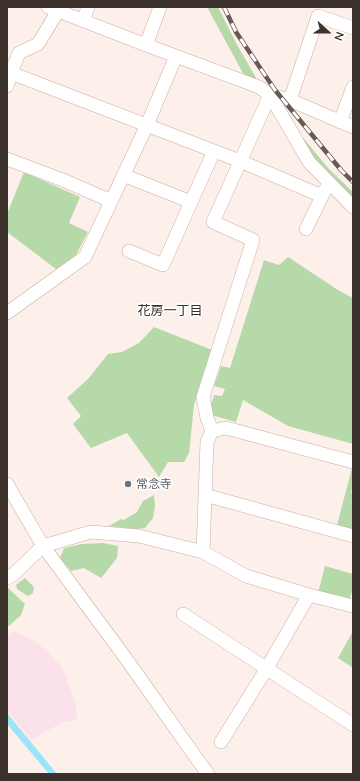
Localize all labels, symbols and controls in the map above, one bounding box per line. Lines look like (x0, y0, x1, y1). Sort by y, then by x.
north arrow (308, 12, 348, 52)
text: N (331, 30, 347, 43)
district label: 花房一丁目 (138, 303, 202, 319)
place label: 常念寺 (136, 477, 172, 491)
marker: 常念寺 (123, 479, 133, 489)

